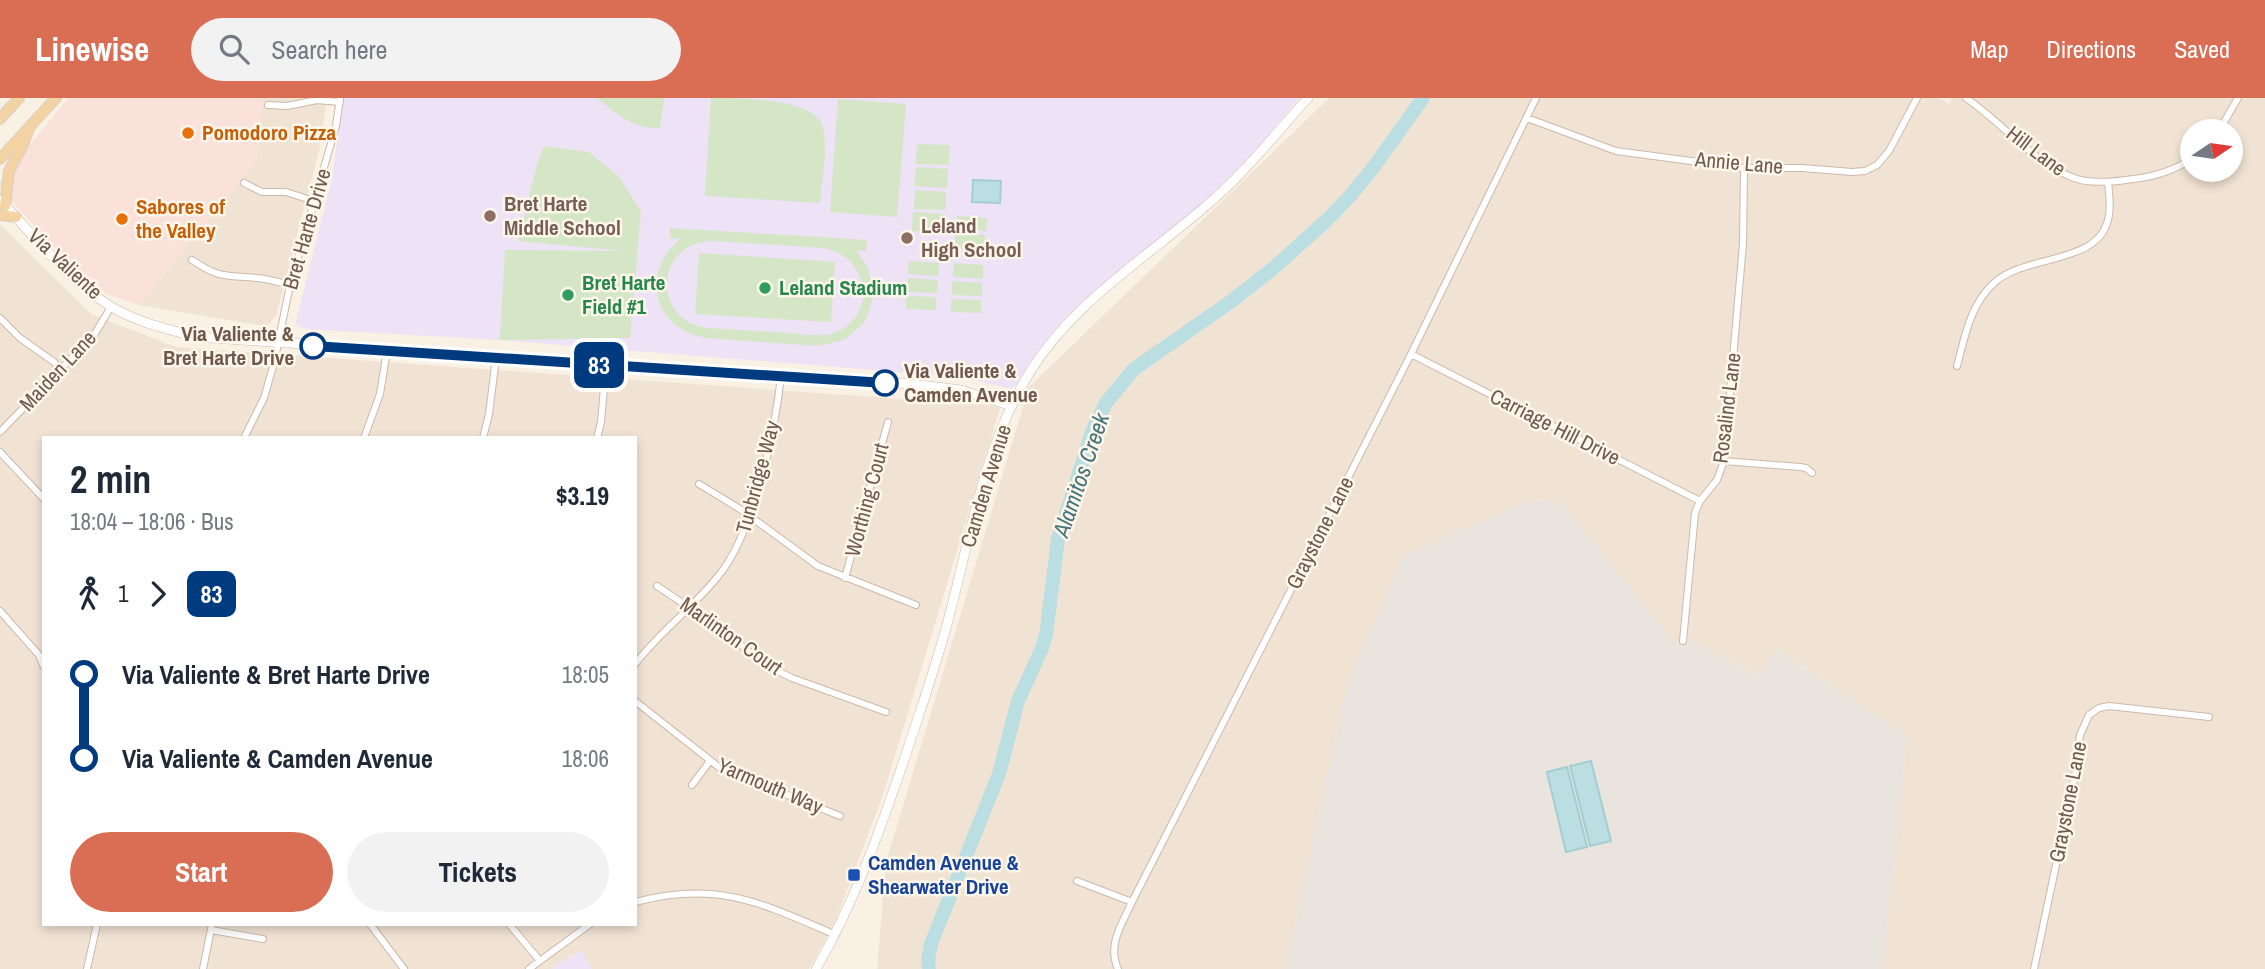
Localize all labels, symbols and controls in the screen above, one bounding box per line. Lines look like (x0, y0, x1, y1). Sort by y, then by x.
search box (191, 18, 681, 81)
text: Linewise (35, 27, 149, 71)
icon: search (215, 30, 253, 68)
text: Search here (271, 32, 387, 67)
text: Map (1970, 33, 2008, 65)
text: Directions (2046, 33, 2136, 65)
text: Saved (2174, 33, 2230, 65)
place label: Pomodoro Pizza (202, 118, 336, 147)
street label: Hill Lane (2000, 119, 2072, 183)
north arrow (2180, 119, 2244, 182)
map controls (2180, 119, 2243, 182)
marker: Pomodoro Pizza (180, 125, 196, 141)
street label: Annie Lane (1693, 144, 1784, 181)
street label: Bret Harte Drive (275, 165, 338, 293)
place label: Bret Harte Middle School (504, 189, 621, 242)
place label: Sabores of the Valley (136, 192, 225, 245)
marker: Bret Harte Middle School (482, 208, 498, 224)
marker: Sabores of the Valley (114, 211, 130, 227)
place label: Leland High School (921, 211, 1021, 264)
street label: Via Valiente (22, 222, 109, 306)
marker: Leland High School (899, 230, 915, 246)
place label: Bret Harte Field #1 (582, 268, 665, 321)
place label: Leland Stadium (779, 273, 907, 302)
marker: Leland Stadium (757, 280, 773, 296)
marker: Bret Harte Field #1 (560, 287, 576, 303)
place label: Via Valiente & Bret Harte Drive (163, 319, 295, 372)
street label: Maiden Lane (13, 324, 103, 417)
marker: Via Valiente & Bret Harte Drive (300, 333, 326, 359)
line badge: 83 (568, 342, 630, 388)
text: 83 (588, 349, 610, 381)
street label: Rosalind Lane (1705, 351, 1748, 465)
place label: Via Valiente & Camden Avenue (904, 356, 1038, 409)
marker: Via Valiente & Camden Avenue (872, 370, 898, 396)
street label: Carriage Hill Drive (1485, 381, 1625, 472)
water label: Alamitos Creek (1045, 407, 1117, 542)
street label: Tunbridge Way (729, 417, 787, 536)
street label: Camden Avenue (953, 421, 1018, 551)
street label: Worthing Court (837, 440, 896, 560)
text: 2 min (70, 454, 151, 505)
street label: Graystone Lane (1279, 472, 1360, 594)
text: $3.19 (556, 478, 609, 513)
text: 18:04 – 18:06 · Bus (70, 506, 234, 537)
icon: walk (70, 575, 108, 613)
icon: forward (139, 575, 177, 613)
text: 1 (118, 578, 129, 609)
text: 83 (201, 578, 222, 610)
street label: Marlinton Court (674, 590, 788, 682)
text: Via Valiente & Bret Harte Drive (122, 657, 430, 692)
text: 18:05 (562, 659, 609, 690)
street label: Graystone Lane (2042, 739, 2093, 865)
text: Via Valiente & Camden Avenue (122, 741, 433, 776)
text: 18:06 (562, 743, 609, 774)
street label: Yarmouth Way (713, 750, 828, 821)
button: Start (70, 832, 333, 912)
button: Tickets (347, 832, 609, 912)
place label: Camden Avenue & Shearwater Drive (868, 848, 1019, 901)
marker: Camden Avenue & Shearwater Drive (846, 867, 862, 883)

